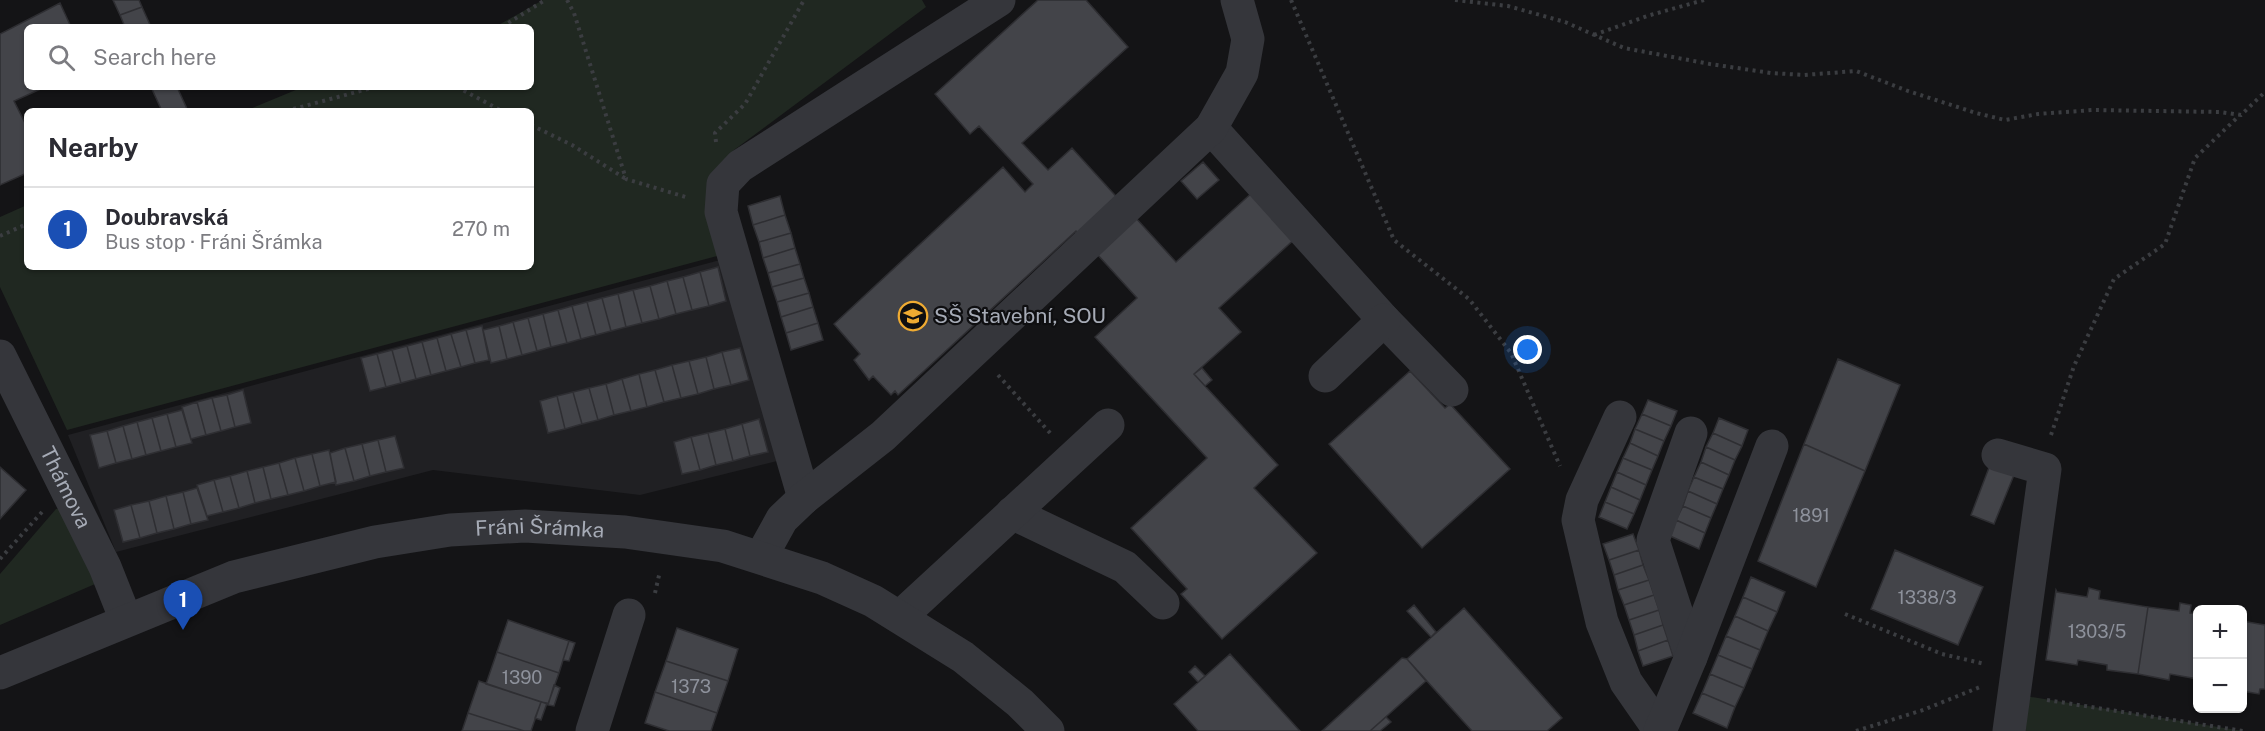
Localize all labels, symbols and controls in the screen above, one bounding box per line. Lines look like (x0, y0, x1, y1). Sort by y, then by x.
search box (24, 24, 534, 90)
icon: search (45, 41, 78, 74)
text: Search here (93, 44, 217, 70)
text: Nearby (48, 132, 138, 163)
text: Doubravská (105, 204, 228, 230)
text: 1 (63, 217, 72, 241)
text: 270 m (452, 217, 510, 241)
text: Bus stop · Fráni Šrámka (105, 230, 323, 254)
school or university icon: SŠ Stavební, SOU (897, 300, 929, 332)
place label: SŠ Stavební, SOU (934, 303, 1106, 328)
your location (1513, 335, 1542, 364)
street label: Thámova (35, 442, 97, 532)
house number: 1891 (1792, 505, 1830, 526)
street label: Fráni Šrámka (474, 513, 605, 543)
pin: 1 (164, 580, 202, 630)
house number: 1338/3 (1897, 587, 1957, 608)
map controls (2193, 605, 2247, 713)
button: + (2193, 605, 2247, 659)
house number: 1303/5 (2068, 621, 2126, 642)
button: − (2193, 659, 2247, 713)
house number: 1390 (502, 667, 542, 688)
house number: 1373 (671, 676, 711, 697)

